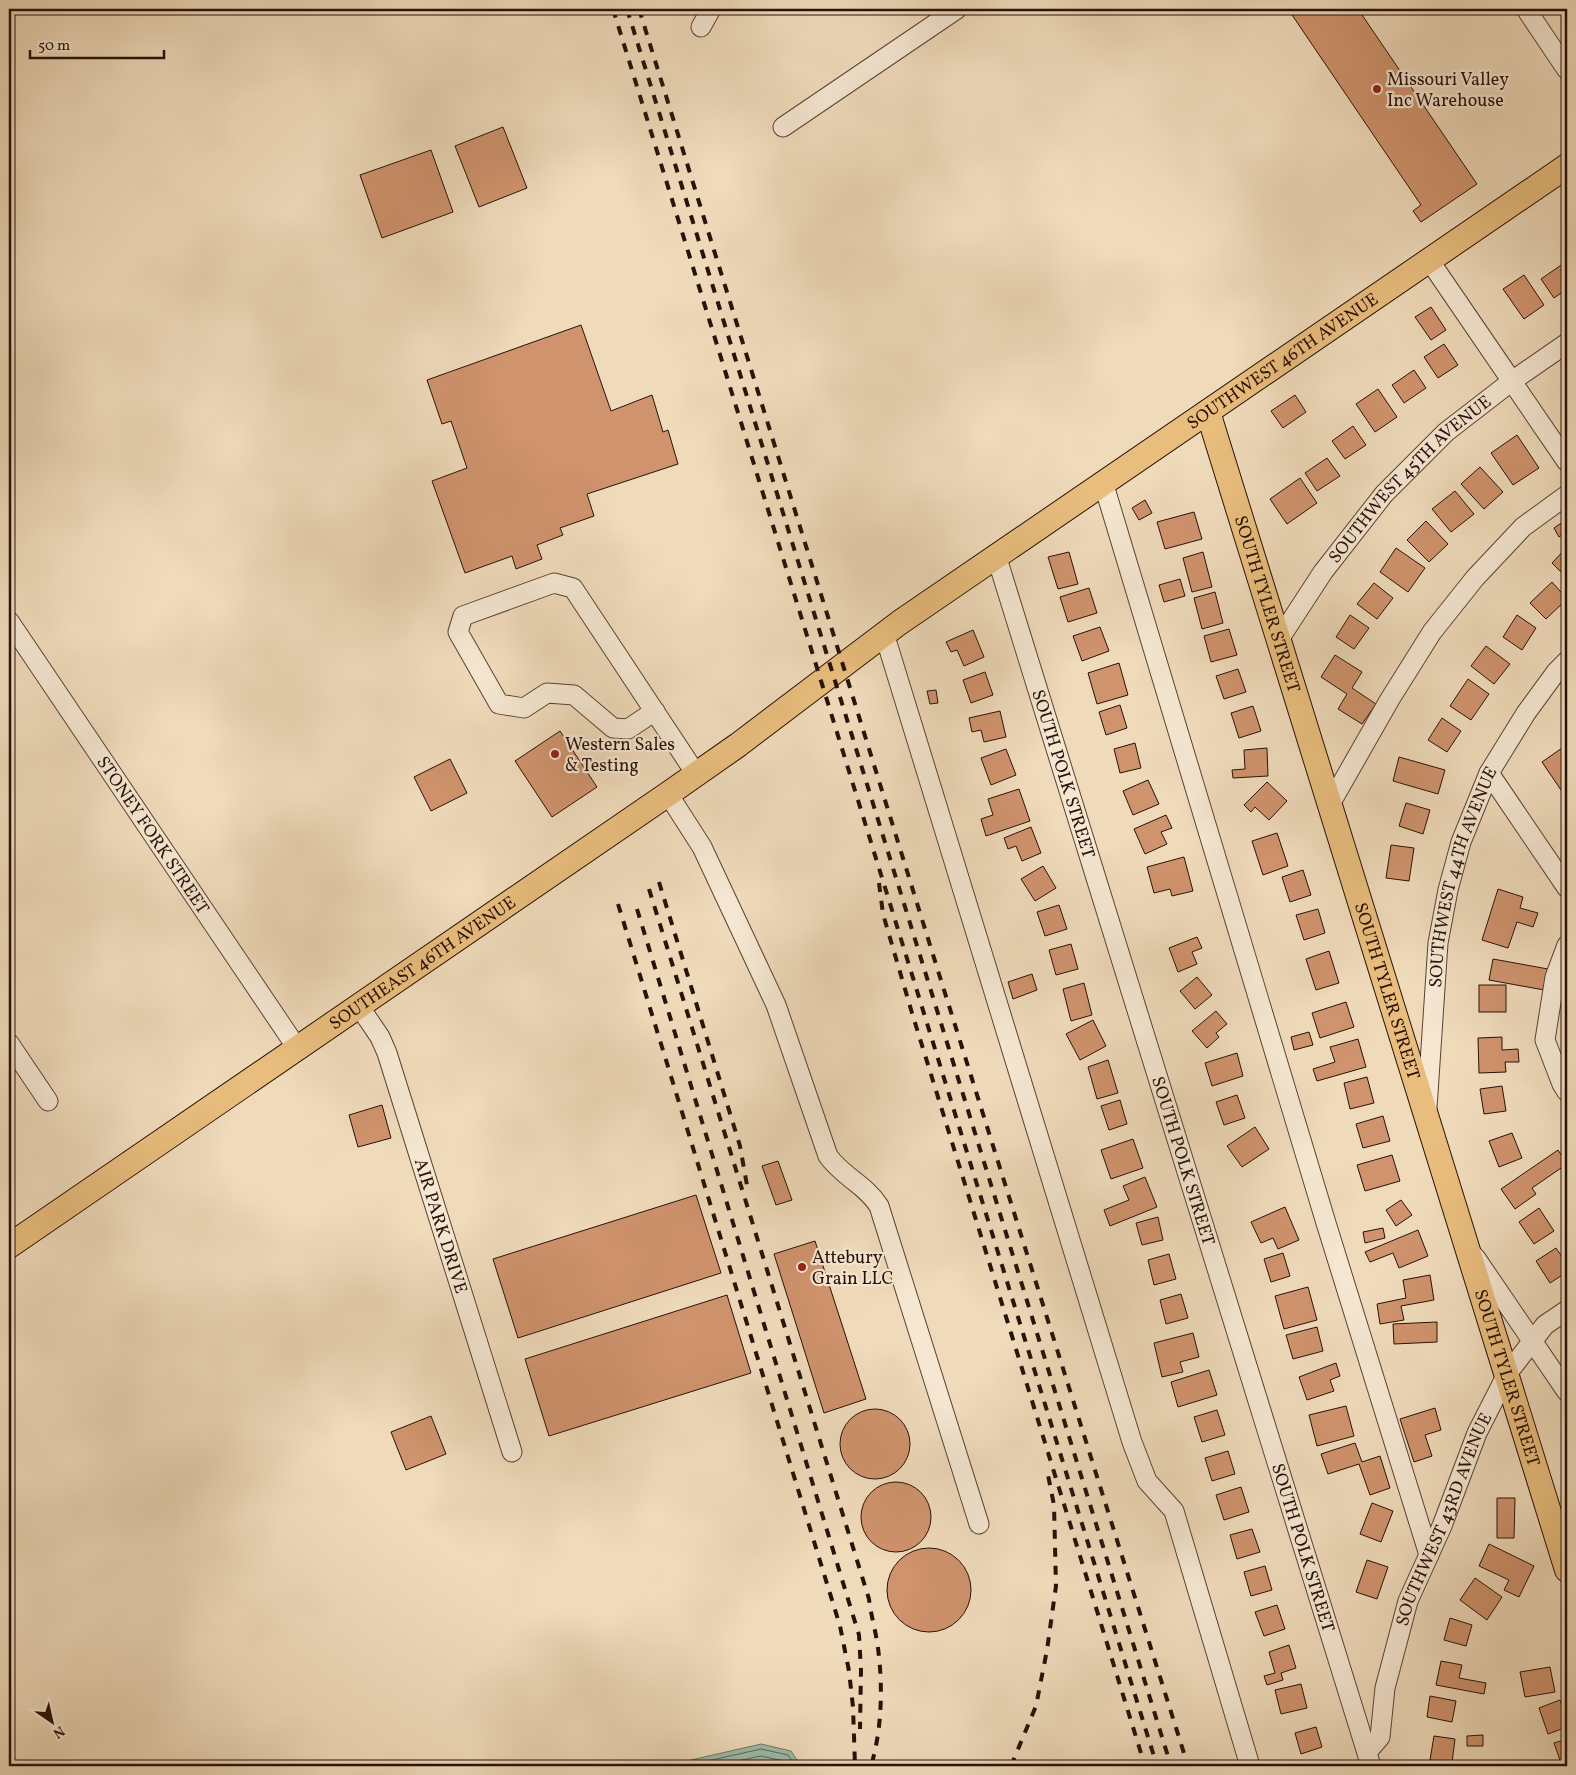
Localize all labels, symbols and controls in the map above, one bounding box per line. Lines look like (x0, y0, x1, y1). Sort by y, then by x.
scale bar (30, 28, 164, 60)
text: 50 m (38, 36, 70, 57)
place label: Missouri Valley Inc Warehouse (1387, 68, 1509, 114)
marker: Missouri Valley Inc Warehouse (1371, 83, 1383, 95)
street label: SOUTHWEST 46TH AVENUE (1182, 287, 1384, 436)
street label: SOUTHWEST 45TH AVENUE (1323, 390, 1497, 569)
street label: SOUTH TYLER STREET (1227, 513, 1305, 696)
street label: SOUTH POLK STREET (1024, 687, 1100, 862)
place label: Western Sales & Testing (565, 733, 675, 779)
marker: Western Sales & Testing (549, 748, 561, 760)
street label: STONEY FORK STREET (90, 752, 215, 920)
street label: SOUTHWEST 44TH AVENUE (1424, 762, 1504, 989)
street label: SOUTHEAST 46TH AVENUE (325, 891, 522, 1037)
street label: SOUTH TYLER STREET (1347, 900, 1425, 1083)
street label: SOUTH POLK STREET (1144, 1074, 1220, 1249)
street label: AIR PARK DRIVE (407, 1156, 473, 1297)
place label: Attebury Grain LLC (812, 1246, 893, 1292)
marker: Attebury Grain LLC (796, 1261, 808, 1273)
street label: SOUTH TYLER STREET (1467, 1286, 1545, 1470)
street label: SOUTHWEST 43RD AVENUE (1391, 1409, 1499, 1629)
street label: SOUTH POLK STREET (1264, 1460, 1340, 1636)
north arrow (28, 1698, 78, 1748)
text: N (49, 1721, 68, 1742)

